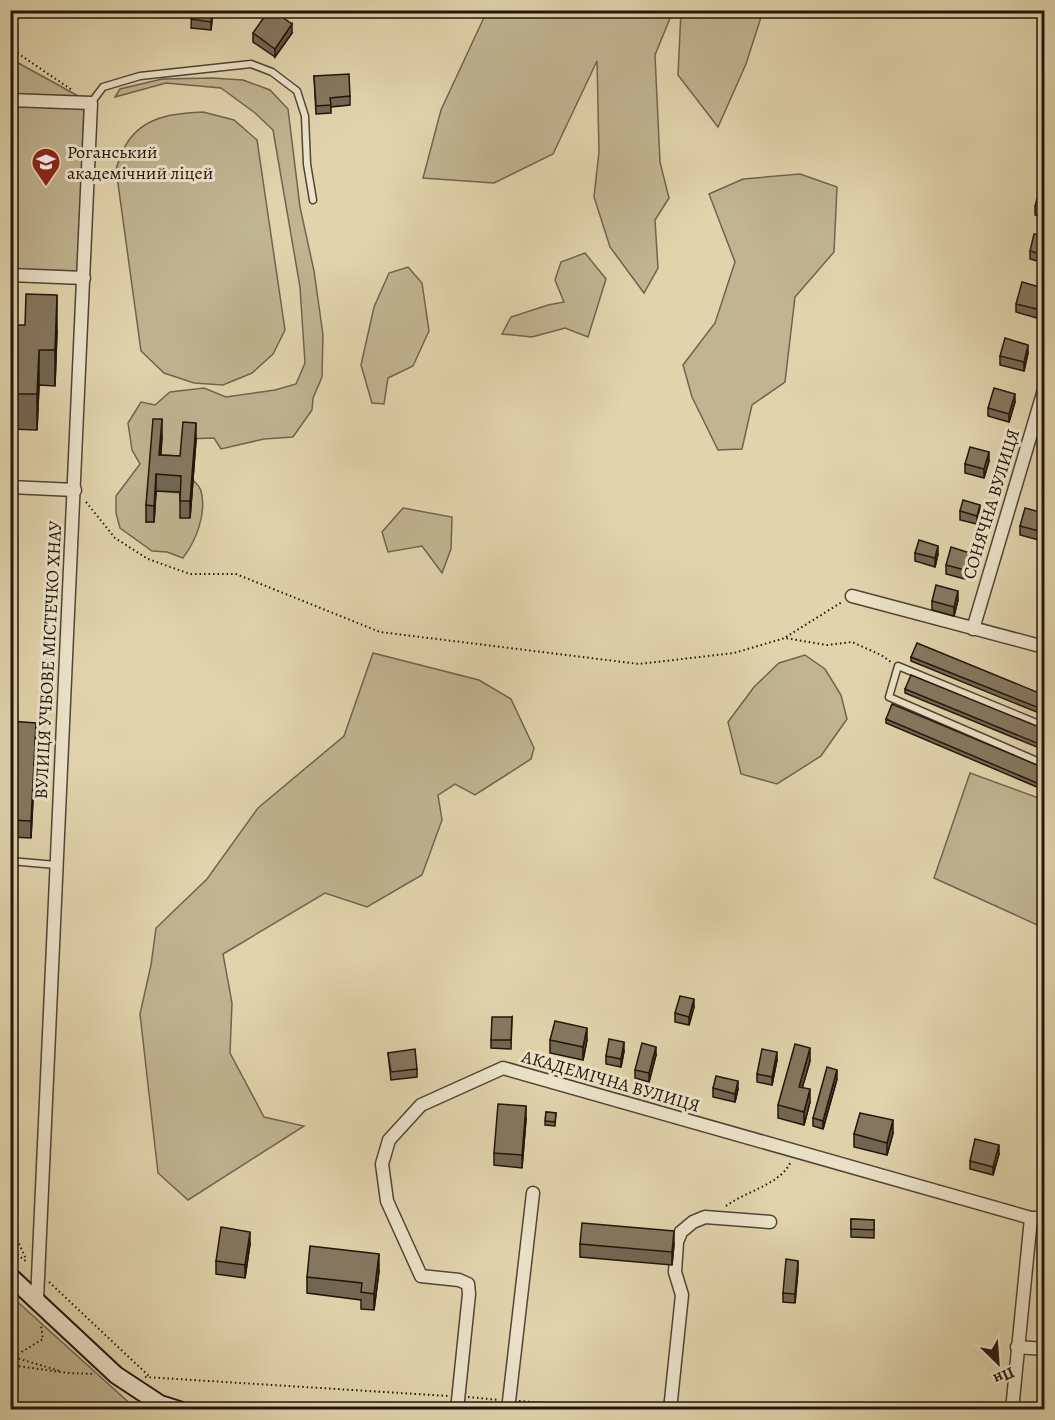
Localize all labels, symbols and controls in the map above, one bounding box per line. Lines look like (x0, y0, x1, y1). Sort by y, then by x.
place label: Роганський академічний ліцей (67, 140, 213, 185)
school or university icon: Роганський академічний ліцей (30, 146, 62, 188)
street label: СОНЯЧНА ВУЛИЦЯ (957, 426, 1025, 582)
street label: ВУЛИЦЯ УЧБОВЕ МІСТЕЧКО ХНАУ (29, 520, 67, 800)
street label: АКАДЕМІЧНА ВУЛИЦЯ (518, 1044, 703, 1118)
north arrow (968, 1333, 1028, 1393)
text: Пн (990, 1361, 1018, 1390)

